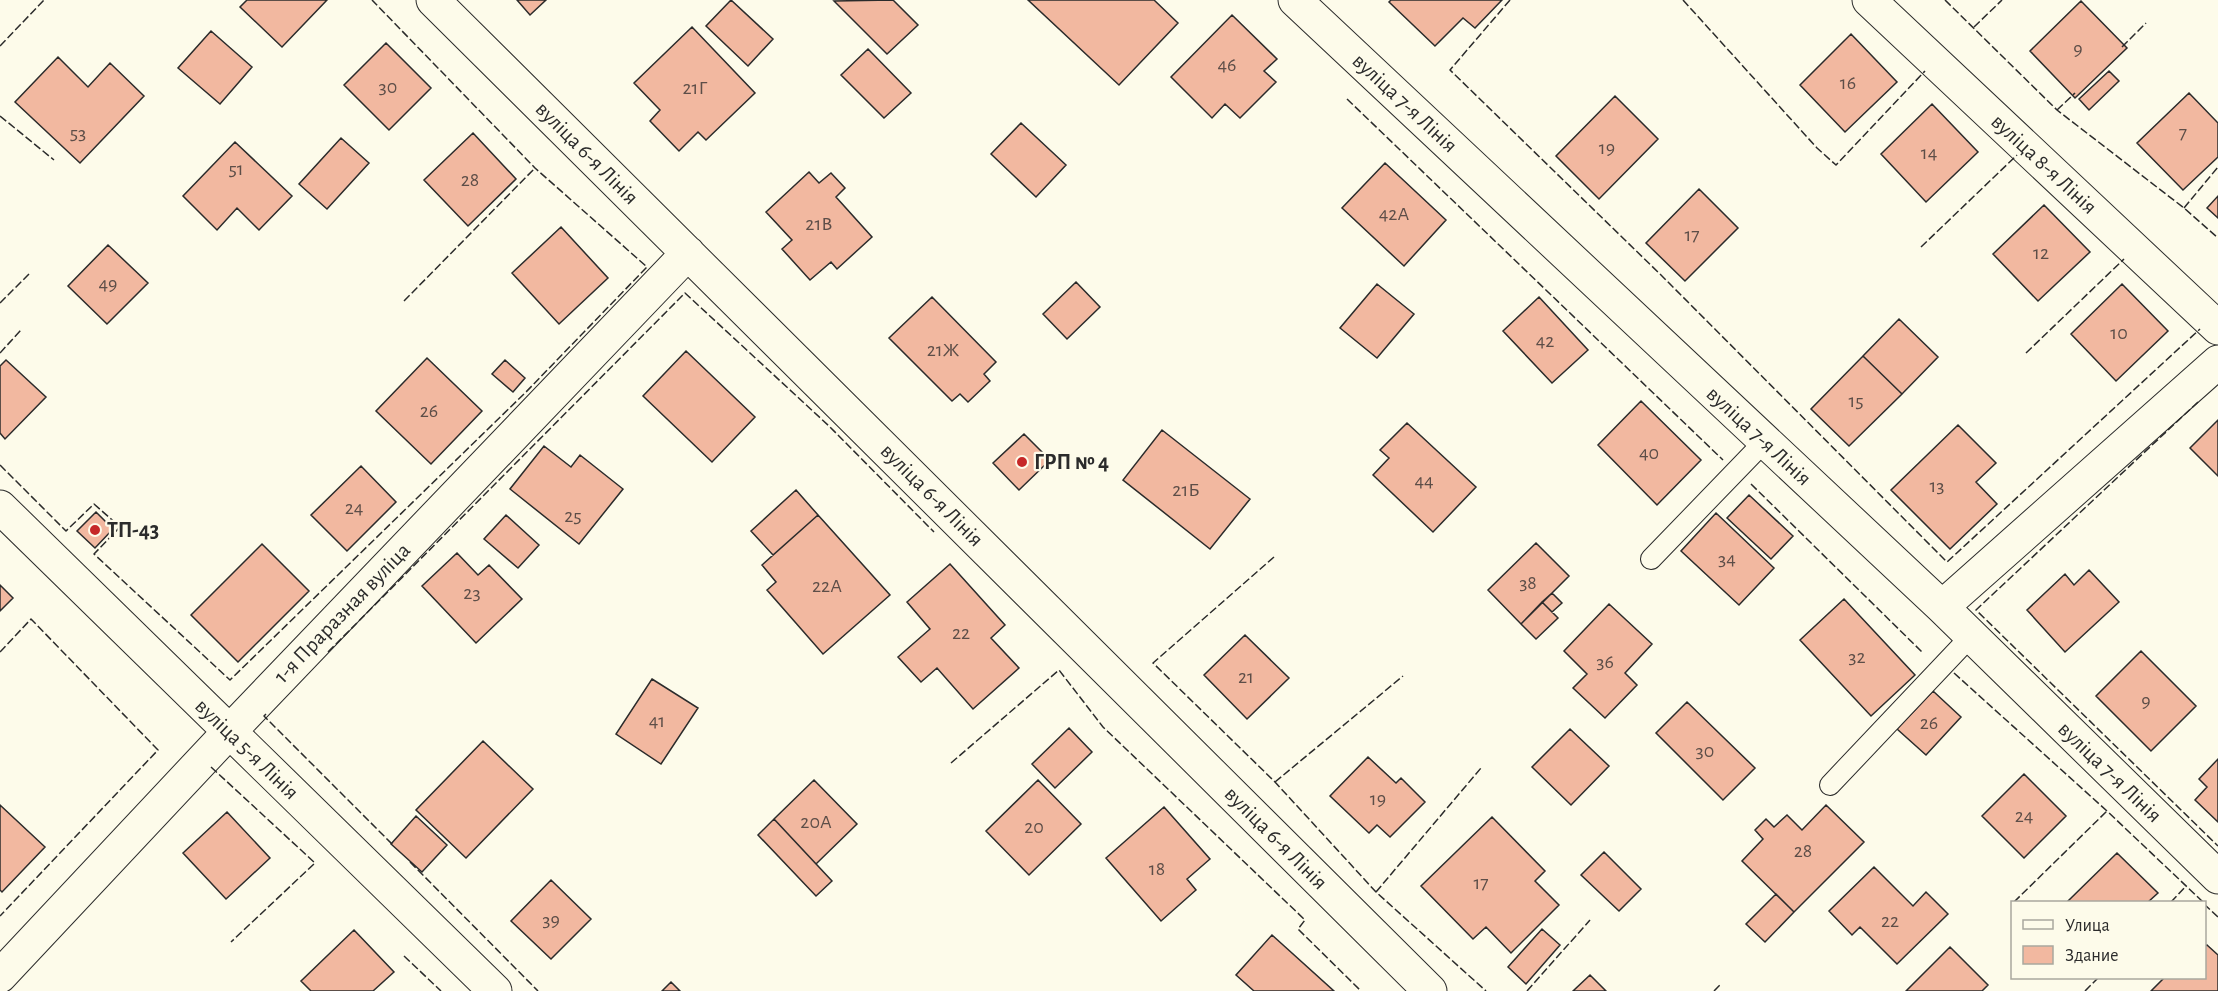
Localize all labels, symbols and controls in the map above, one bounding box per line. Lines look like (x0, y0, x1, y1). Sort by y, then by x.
house number: 9 (2073, 39, 2083, 59)
street label: вуліца 7-я Лінія (1348, 49, 1462, 157)
house number: 46 (1217, 55, 1237, 75)
house number: 16 (1840, 73, 1856, 93)
house number: 30 (379, 77, 397, 97)
house number: 21Г (683, 78, 707, 98)
street label: вуліца 6-я Лінія (531, 97, 643, 209)
street label: вуліца 8-я Лінія (1987, 110, 2101, 218)
house number: 53 (70, 123, 86, 143)
house number: 7 (2179, 123, 2187, 143)
house number: 19 (1599, 138, 1615, 158)
house number: 14 (1921, 143, 1937, 163)
house number: 51 (228, 159, 244, 179)
house number: 28 (461, 170, 479, 190)
house number: 42А (1379, 204, 1409, 224)
house number: 21В (805, 214, 833, 234)
house number: 17 (1684, 225, 1700, 245)
house number: 12 (2033, 243, 2049, 263)
house number: 49 (98, 274, 118, 294)
house number: 10 (2110, 323, 2128, 343)
house number: 42 (1536, 331, 1554, 351)
house number: 21Ж (927, 340, 960, 360)
street label: вуліца 7-я Лінія (1702, 382, 1816, 490)
house number: 15 (1848, 391, 1864, 411)
house number: 26 (420, 401, 438, 421)
street label: вуліца 6-я Лінія (876, 439, 988, 551)
house number: 40 (1639, 443, 1659, 463)
place label: ГРП № 4 (1034, 451, 1109, 473)
marker: ГРП № 4 (1015, 455, 1029, 469)
house number: 44 (1414, 471, 1434, 491)
house number: 13 (1929, 476, 1945, 496)
house number: 21Б (1172, 480, 1200, 500)
house number: 24 (345, 498, 363, 518)
house number: 25 (564, 506, 582, 526)
place label: ТП-43 (107, 519, 159, 541)
marker: ТП-43 (88, 523, 102, 537)
street label: 1-я Праразная вуліца (270, 539, 414, 687)
house number: 34 (1718, 549, 1736, 569)
house number: 38 (1519, 573, 1537, 593)
house number: 22А (812, 576, 842, 596)
house number: 23 (463, 583, 481, 603)
house number: 22 (952, 623, 970, 643)
house number: 32 (1848, 647, 1866, 667)
house number: 36 (1596, 652, 1614, 672)
house number: 21 (1238, 667, 1254, 687)
house number: 9 (2141, 691, 2151, 711)
street label: вуліца 5-я Лінія (191, 694, 303, 804)
house number: 41 (649, 711, 665, 731)
house number: 26 (1920, 713, 1938, 733)
street label: вуліца 7-я Лінія (2054, 717, 2166, 827)
house number: 30 (1696, 741, 1714, 761)
street label: вуліца 6-я Лінія (1220, 782, 1332, 894)
house number: 19 (1370, 789, 1386, 809)
house number: 24 (2015, 806, 2033, 826)
house number: 20А (800, 812, 832, 832)
house number: 20 (1024, 817, 1044, 837)
house number: 28 (1794, 841, 1812, 861)
house number: 18 (1149, 859, 1165, 879)
house number: 17 (1473, 873, 1489, 893)
legend (2011, 901, 2206, 979)
house number: 39 (542, 910, 560, 930)
house number: 22 (1881, 911, 1899, 931)
text: Улица (2065, 917, 2110, 935)
text: Здание (2065, 947, 2119, 965)

